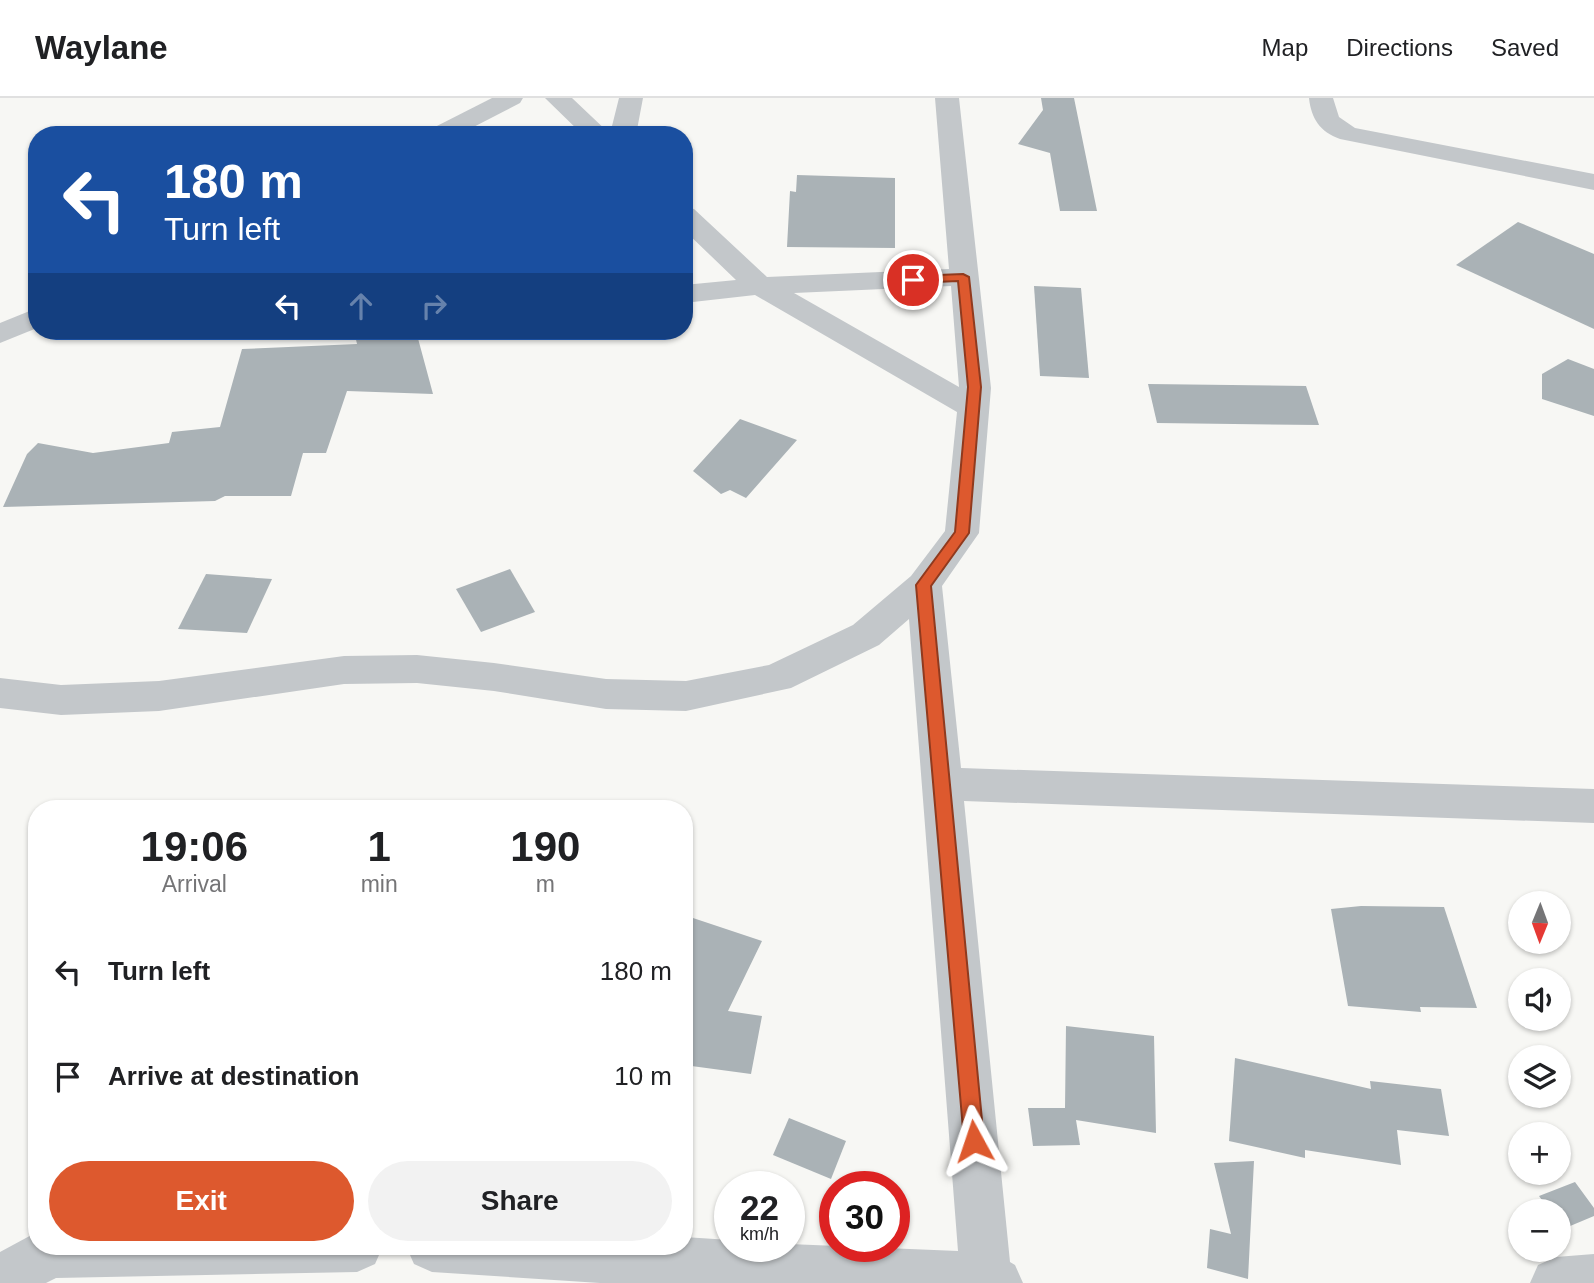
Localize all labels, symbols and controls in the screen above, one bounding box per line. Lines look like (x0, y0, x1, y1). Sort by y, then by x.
text: Waylane (35, 29, 168, 66)
text: Map (1262, 34, 1308, 61)
text: Directions (1346, 34, 1453, 61)
text: Saved (1491, 34, 1559, 61)
icon: left (49, 154, 140, 245)
text: 180 m (164, 154, 303, 208)
text: Turn left (164, 211, 280, 247)
pin (883, 250, 943, 310)
icon: arrive (894, 261, 932, 299)
icon: left (269, 287, 307, 325)
icon: ahead (342, 287, 380, 325)
icon: right (415, 287, 453, 325)
text: 19:06 (141, 823, 248, 870)
text: 1 (367, 823, 391, 870)
text: 190 (510, 823, 580, 870)
text: Arrival (162, 871, 227, 897)
text: min (361, 871, 398, 897)
text: m (536, 871, 555, 897)
north arrow (1508, 891, 1572, 954)
map controls (1508, 891, 1571, 1262)
icon: left (49, 953, 87, 991)
text: Turn left (108, 956, 210, 986)
text: 180 m (600, 956, 672, 986)
button: sound (1508, 968, 1571, 1031)
button: layers (1508, 1045, 1571, 1108)
icon: arrive (49, 1058, 87, 1096)
text: Arrive at destination (108, 1061, 359, 1091)
text: 10 m (614, 1061, 672, 1091)
position arrow (937, 1104, 1011, 1178)
button: + (1508, 1122, 1571, 1185)
button: Exit (49, 1161, 354, 1241)
button: Share (368, 1161, 672, 1241)
speed limit sign: 30 (819, 1171, 910, 1262)
text: 22 (740, 1188, 779, 1227)
button: − (1508, 1199, 1571, 1262)
text: km/h (740, 1224, 779, 1244)

